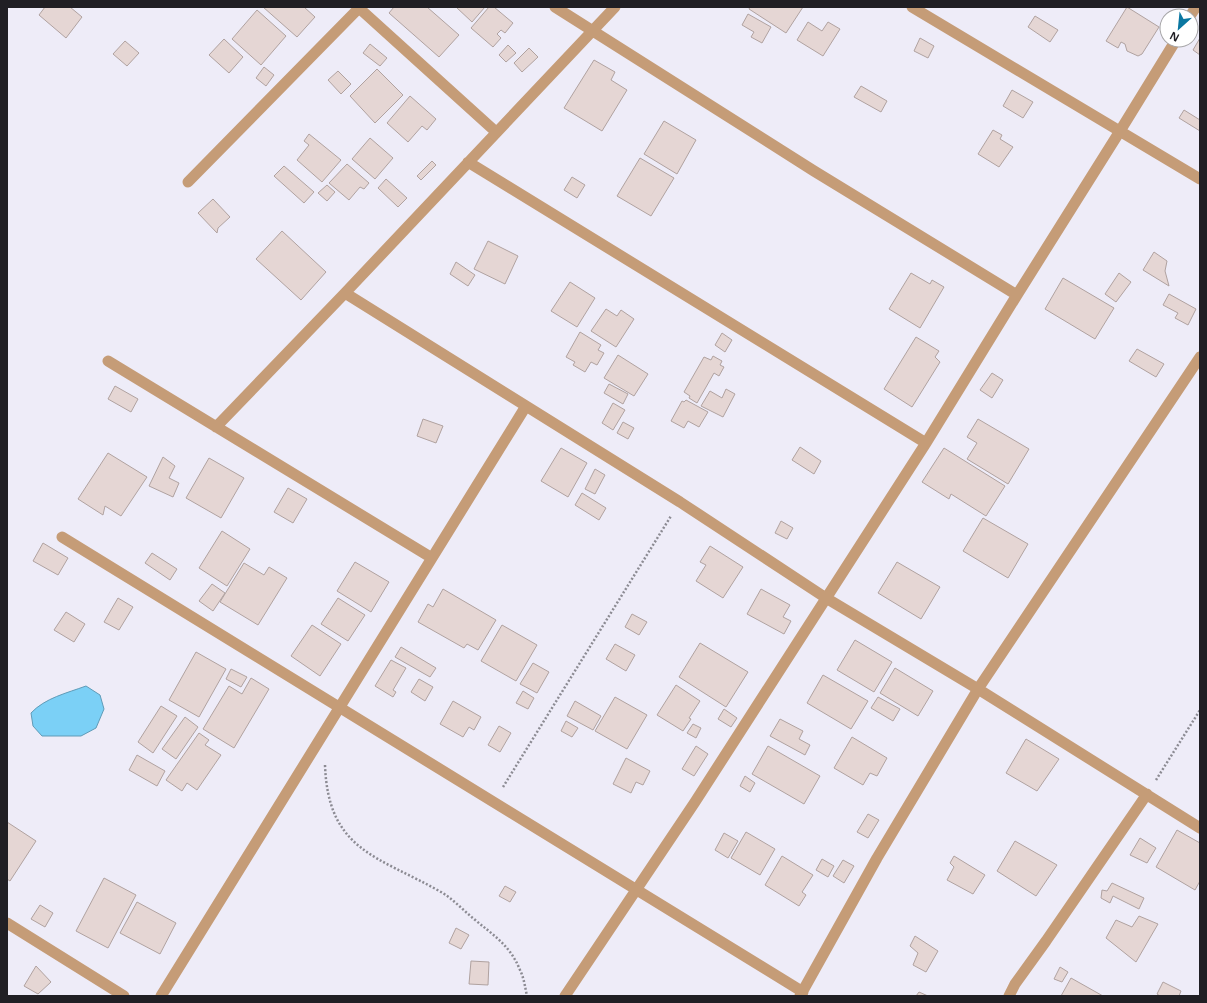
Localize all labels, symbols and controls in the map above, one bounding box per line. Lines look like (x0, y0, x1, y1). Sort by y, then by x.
north arrow (1159, 8, 1199, 48)
text: N (1167, 29, 1182, 46)

